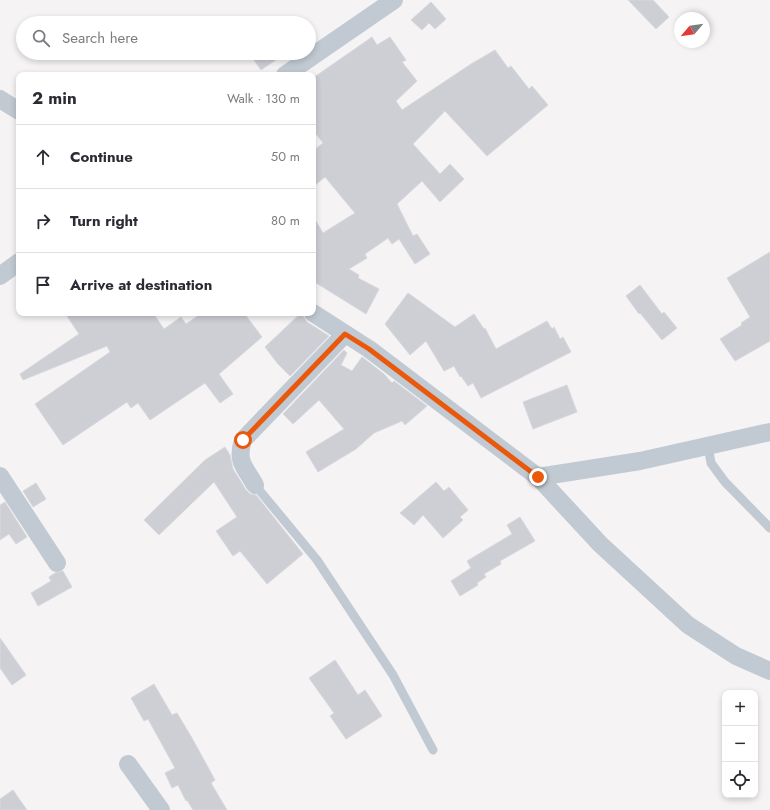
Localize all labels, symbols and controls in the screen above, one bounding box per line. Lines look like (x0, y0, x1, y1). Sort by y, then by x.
north arrow (674, 12, 710, 48)
search box (16, 16, 316, 60)
icon: search (30, 27, 52, 49)
text: Search here (62, 27, 138, 49)
text: 2 min (32, 86, 77, 110)
text: Walk · 130 m (227, 89, 300, 108)
icon: ahead (32, 146, 54, 168)
text: Continue (70, 146, 133, 168)
text: 50 m (271, 147, 300, 166)
icon: right (32, 210, 54, 232)
text: Turn right (70, 210, 138, 232)
text: 80 m (271, 211, 300, 230)
icon: arrive (32, 274, 54, 296)
text: Arrive at destination (70, 274, 212, 296)
route start (234, 431, 252, 449)
route end (529, 468, 547, 486)
map controls (722, 690, 758, 798)
button: + (722, 690, 758, 726)
button: − (722, 726, 758, 762)
button: locate (722, 762, 758, 798)

